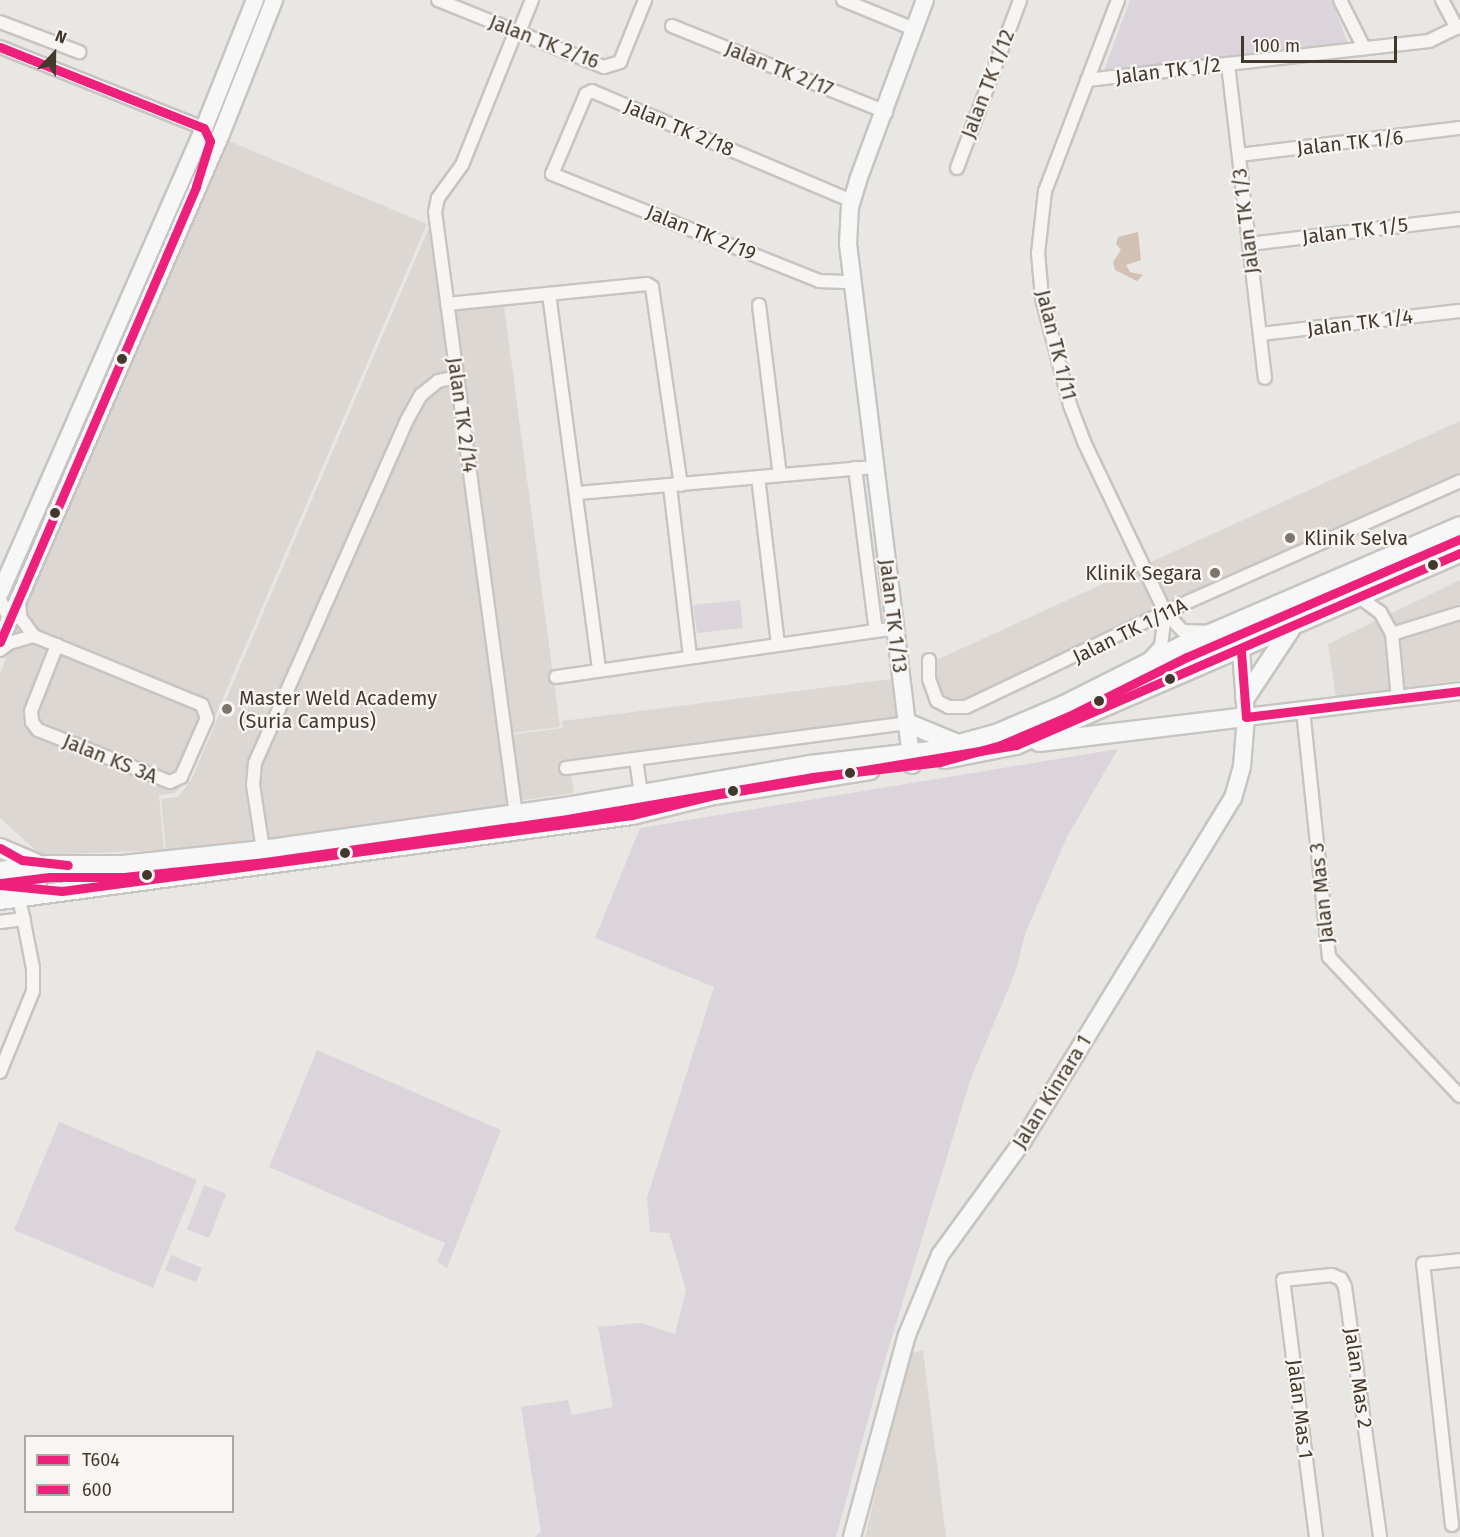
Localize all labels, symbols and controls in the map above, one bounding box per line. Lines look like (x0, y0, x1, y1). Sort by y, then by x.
street label: Jalan TK 2/16 (485, 10, 603, 74)
north arrow (24, 24, 84, 84)
scale bar (1244, 24, 1400, 62)
text: N (52, 26, 69, 48)
street label: Jalan TK 1/12 (956, 26, 1020, 142)
text: 100 m (1252, 35, 1300, 57)
street label: Jalan TK 2/17 (721, 36, 837, 102)
street label: Jalan TK 1/2 (1114, 53, 1222, 89)
street label: Jalan TK 2/18 (621, 94, 737, 162)
street label: Jalan TK 1/6 (1296, 125, 1404, 161)
street label: Jalan TK 1/3 (1228, 167, 1264, 275)
street label: Jalan TK 2/19 (643, 200, 759, 266)
street label: Jalan TK 1/5 (1301, 213, 1409, 249)
street label: Jalan TK 1/11 (1031, 287, 1081, 403)
street label: Jalan TK 1/4 (1306, 305, 1414, 341)
unlabelled marker (116, 353, 128, 365)
street label: Jalan TK 2/14 (442, 356, 482, 474)
unlabelled marker (49, 507, 61, 519)
place label: Klinik Selva (1304, 526, 1408, 550)
marker: Klinik Selva (1281, 529, 1299, 547)
street label: Jalan TK 1/13 (874, 558, 912, 674)
unlabelled marker (1427, 559, 1439, 571)
place label: Klinik Segara (1085, 561, 1202, 585)
marker: Klinik Segara (1206, 564, 1224, 582)
street label: Jalan TK 1/11A (1069, 593, 1191, 669)
unlabelled marker (1164, 673, 1176, 685)
place label: Master Weld Academy (Suria Campus) (239, 686, 437, 733)
unlabelled marker (1093, 695, 1105, 707)
marker: Master Weld Academy (Suria Campus) (220, 702, 234, 716)
street label: Jalan KS 3A (59, 729, 161, 789)
unlabelled marker (844, 767, 856, 779)
unlabelled marker (727, 785, 739, 797)
street label: Jalan Mas 3 (1305, 841, 1339, 945)
unlabelled marker (339, 847, 351, 859)
unlabelled marker (141, 869, 153, 881)
street label: Jalan Kinrara 1 (1008, 1031, 1096, 1153)
street label: Jalan Mas 2 (1339, 1326, 1377, 1430)
street label: Jalan Mas 1 (1282, 1358, 1318, 1460)
legend (24, 1435, 234, 1513)
text: T604 (82, 1449, 120, 1471)
text: 600 (82, 1479, 112, 1501)

